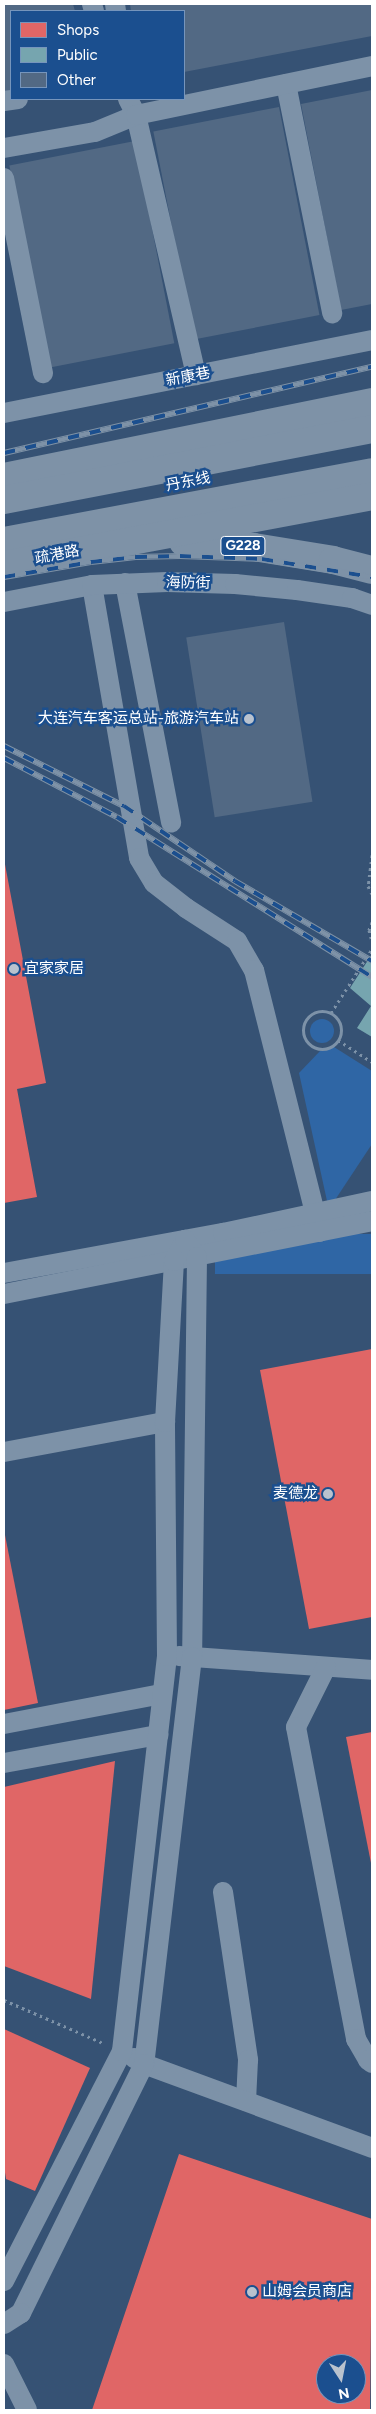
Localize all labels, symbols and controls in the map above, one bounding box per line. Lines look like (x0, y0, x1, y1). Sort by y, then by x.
legend (10, 10, 185, 100)
text: Shops (57, 21, 99, 39)
text: Public (57, 46, 98, 64)
text: Other (57, 71, 96, 89)
street label: 新康巷 (164, 364, 212, 390)
street label: 丹东线 (164, 469, 212, 495)
road number: G228 (219, 534, 267, 558)
street label: 疏港路 (33, 542, 81, 568)
street label: 海防街 (165, 574, 211, 592)
place label: 大连汽车客运总站-旅游汽车站 (38, 710, 239, 728)
marker: 大连汽车客运总站-旅游汽车站 (243, 713, 255, 725)
place label: 宜家家居 (24, 960, 84, 978)
marker: 宜家家居 (8, 963, 20, 975)
place label: 麦德龙 (273, 1485, 318, 1503)
marker: 麦德龙 (322, 1488, 334, 1500)
place label: 山姆会员商店 (262, 2283, 352, 2301)
marker: 山姆会员商店 (246, 2286, 258, 2298)
north arrow (316, 2354, 366, 2404)
text: N (337, 2384, 351, 2403)

